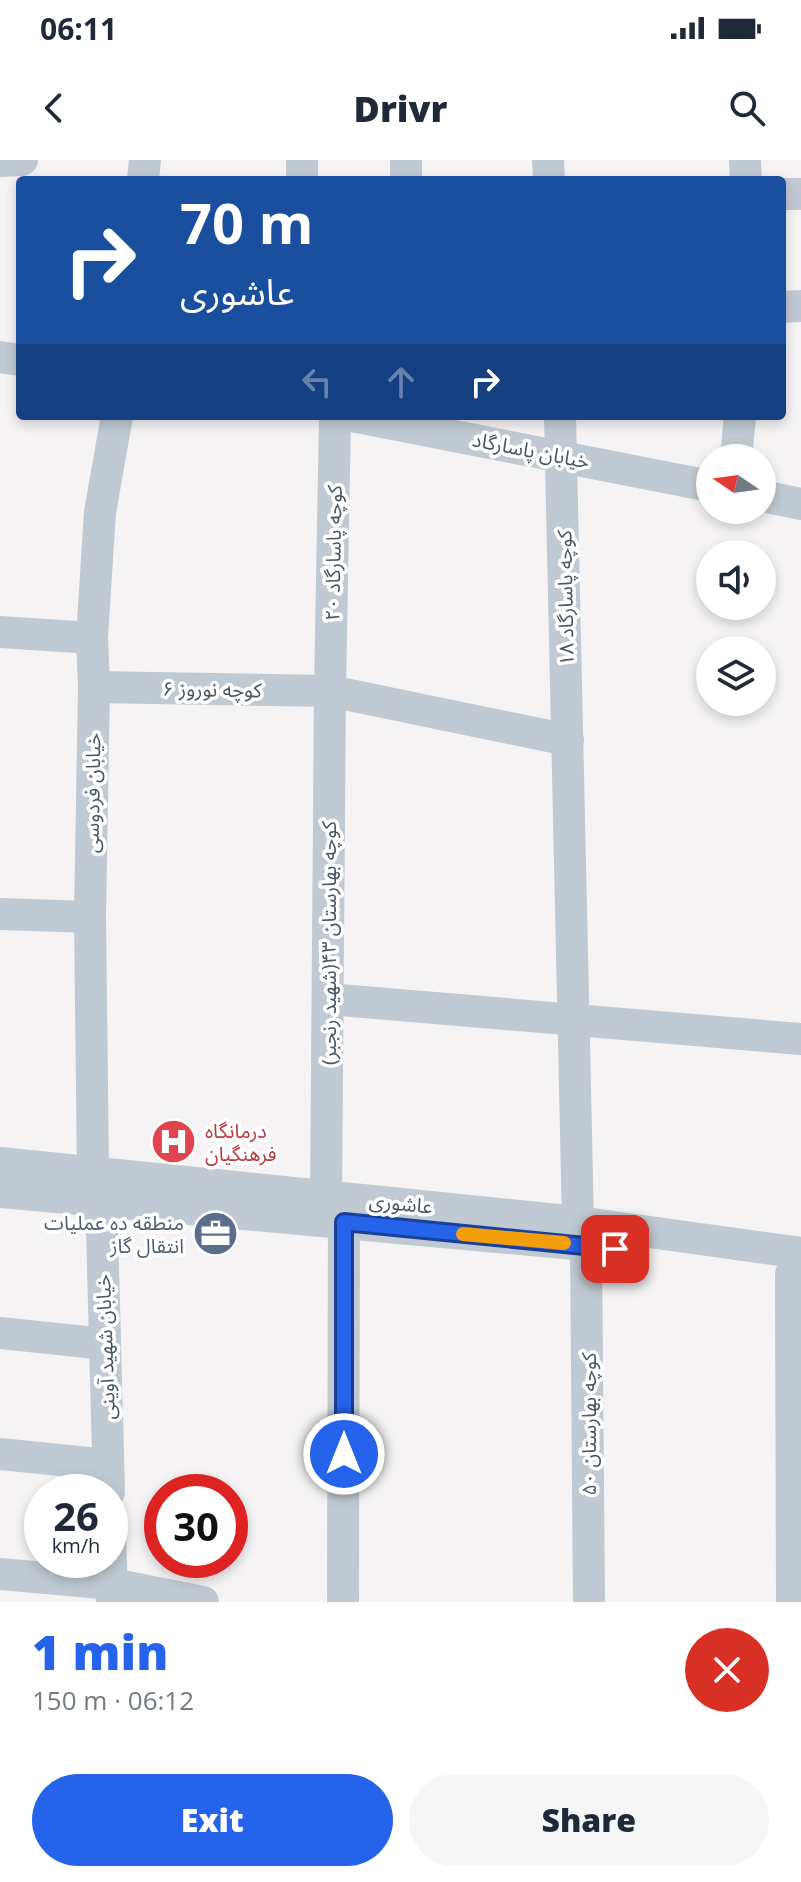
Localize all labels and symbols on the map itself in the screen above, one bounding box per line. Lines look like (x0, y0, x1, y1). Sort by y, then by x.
street label: خیابان پاسارگاد (470, 425, 592, 475)
north arrow (696, 444, 776, 524)
street label: کوچه پاسارگاد ۲۰ (318, 484, 348, 621)
street label: کوچه پاسارگاد ۱۸ (550, 529, 580, 666)
street label: کوچه نوروز ۶ (162, 675, 263, 703)
street label: خیابان فردوسی (77, 733, 107, 853)
street label: کوچه بهارستان ۴۳(شهید رنجبر) (315, 820, 342, 1065)
place label: درمانگاه فرهنگیان (205, 1117, 277, 1167)
hospital icon: درمانگاه فرهنگیان (150, 1118, 198, 1166)
street label: عاشوری (368, 1186, 434, 1220)
place label: منطقه ده عملیات انتقال گاز (44, 1209, 184, 1259)
office icon: منطقه ده عملیات انتقال گاز (191, 1209, 239, 1257)
pin (581, 1215, 649, 1283)
street label: خیابان شهید آوینی (89, 1274, 121, 1420)
street label: کوچه بهارستان ۵۰ (575, 1352, 602, 1496)
position arrow (302, 1412, 386, 1496)
speed limit sign: 30 (144, 1474, 248, 1578)

